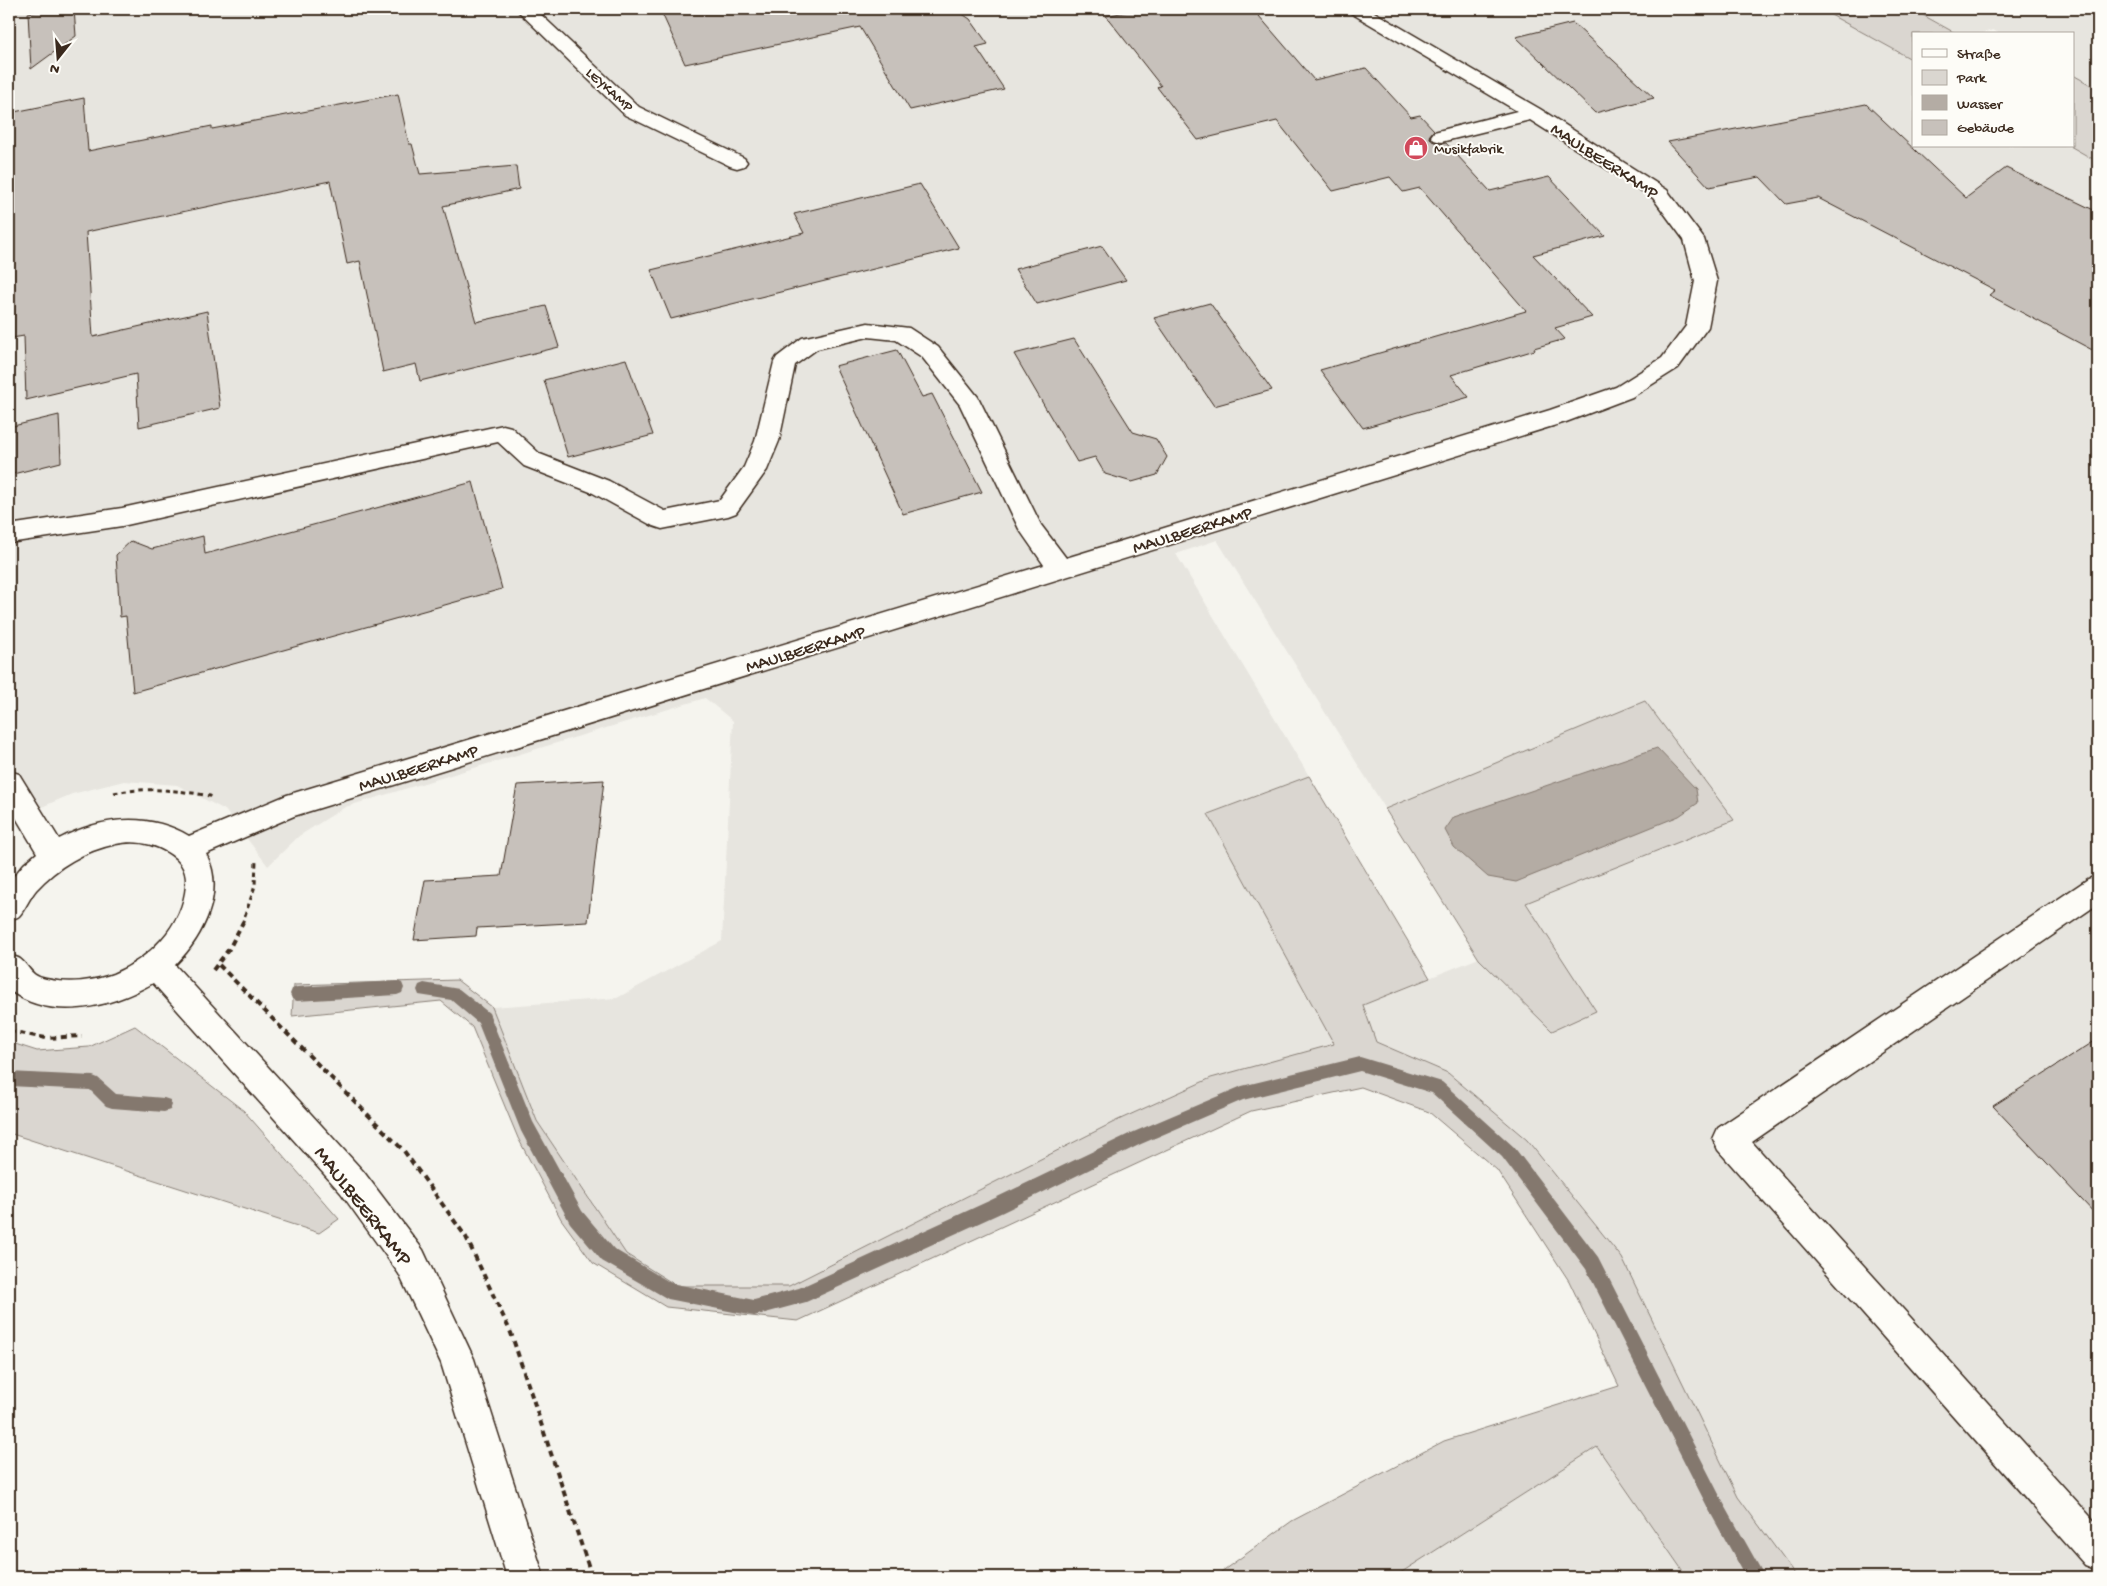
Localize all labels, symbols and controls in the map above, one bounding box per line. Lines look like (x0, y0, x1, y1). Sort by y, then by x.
north arrow (32, 32, 82, 82)
legend (1912, 32, 2074, 148)
text: Straße (1957, 46, 2001, 64)
text: N (48, 59, 62, 78)
street label: LEYKAMP (581, 65, 637, 117)
text: Park (1956, 70, 1987, 88)
text: Wasser (1957, 96, 2004, 114)
street label: MAULBEERKAMP (1546, 119, 1662, 205)
text: Gebäude (1957, 120, 2014, 138)
shop icon: Musikfabrik (1403, 135, 1429, 161)
place label: Musikfabrik (1434, 141, 1504, 159)
street label: MAULBEERKAMP (1130, 503, 1256, 560)
street label: MAULBEERKAMP (743, 622, 869, 679)
street label: MAULBEERKAMP (356, 741, 482, 798)
street label: MAULBEERKAMP (307, 1142, 416, 1272)

